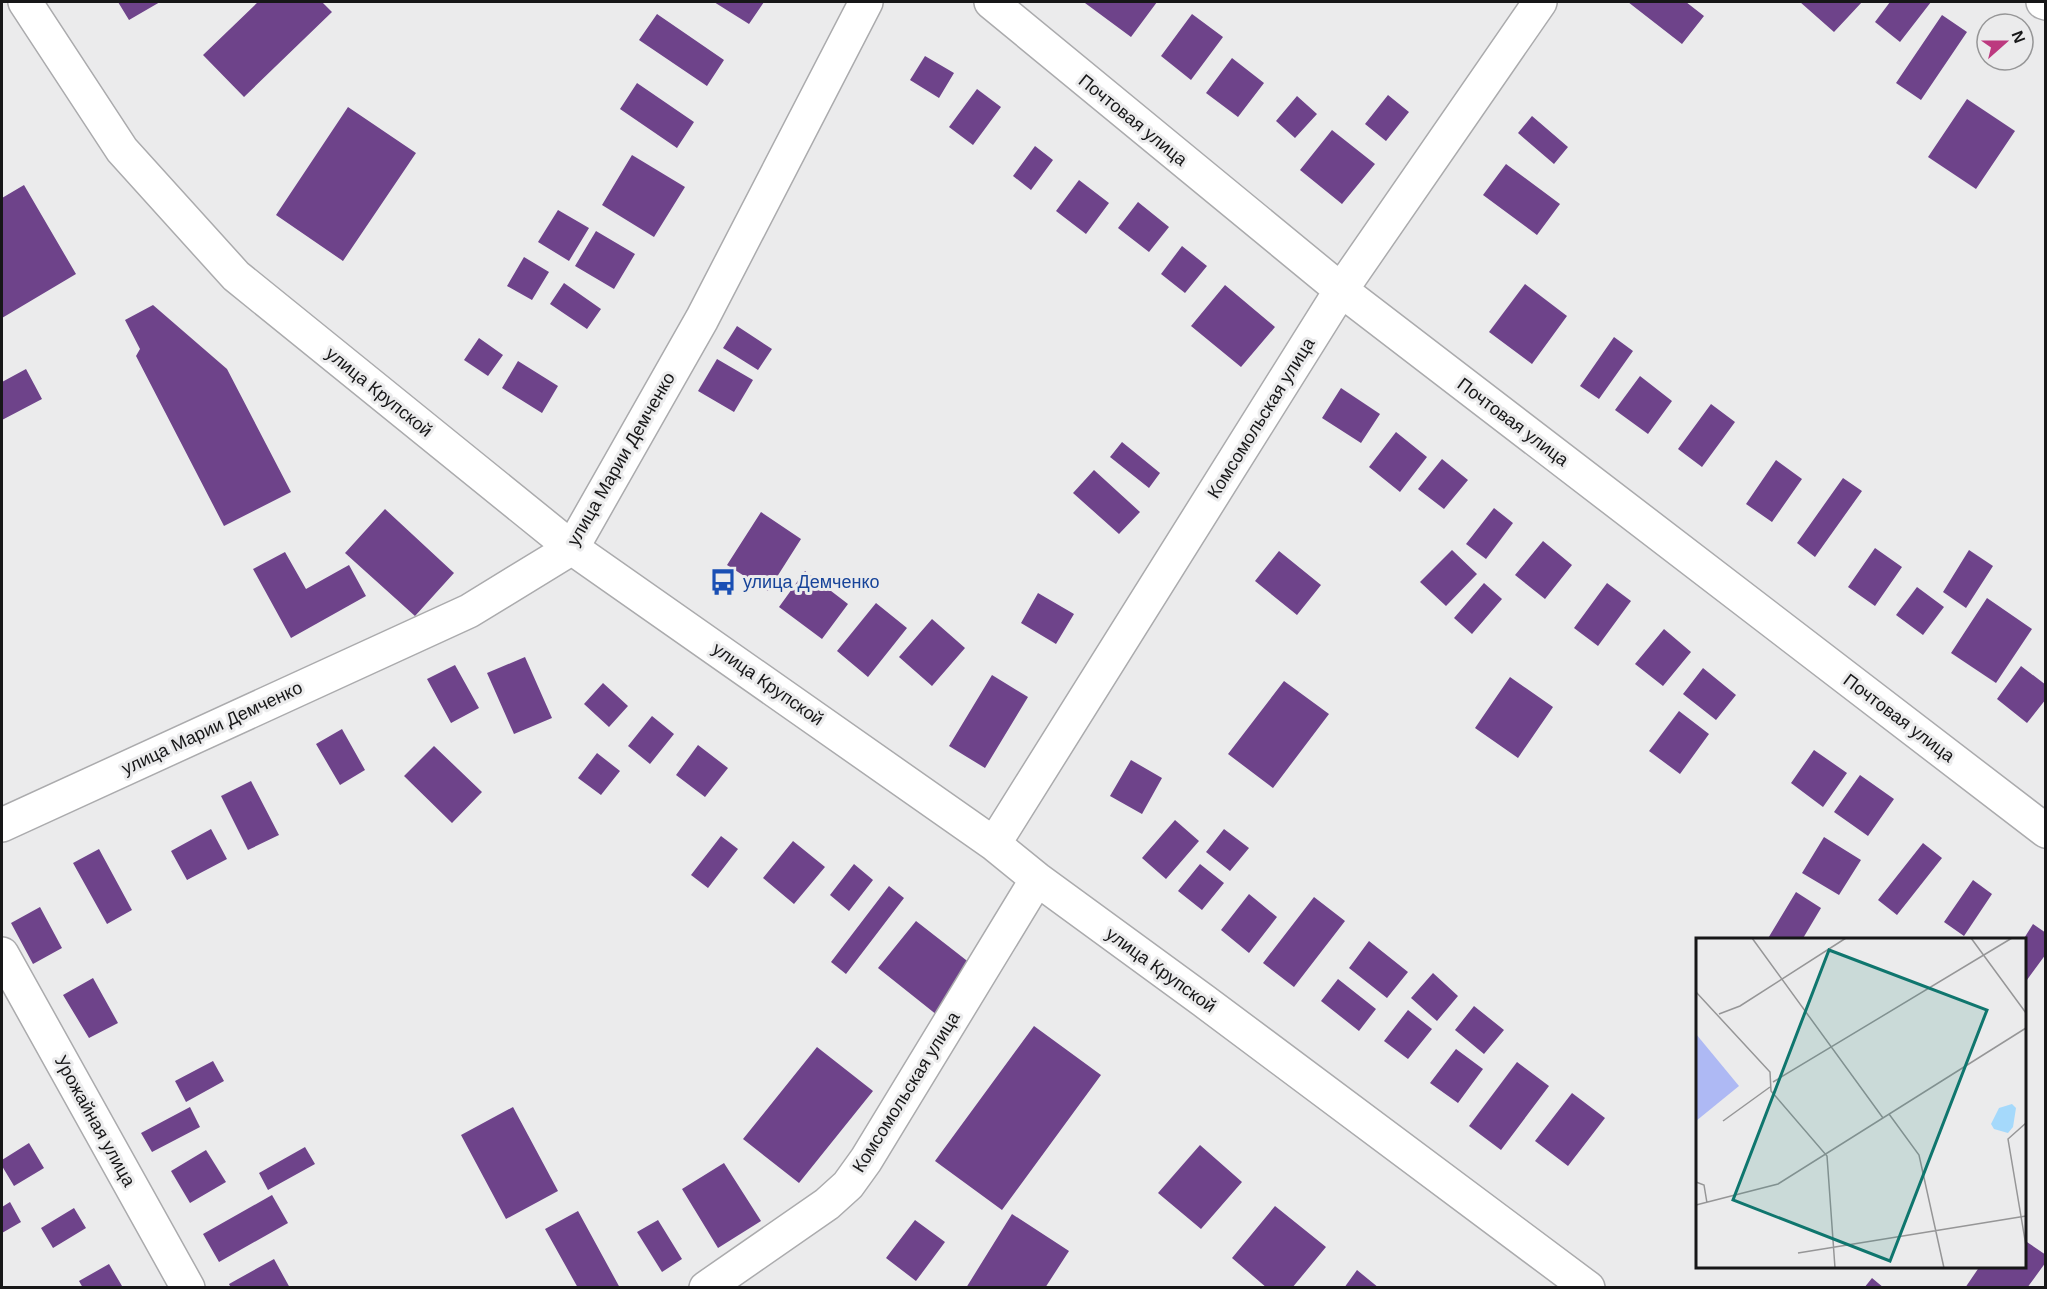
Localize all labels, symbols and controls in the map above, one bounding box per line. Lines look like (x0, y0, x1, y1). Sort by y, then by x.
north arrow (1975, 12, 2035, 72)
text: N (2009, 28, 2029, 45)
street label: Почтовая улица (1075, 70, 1192, 170)
street label: Комсомольская улица (1203, 333, 1319, 502)
street label: улица Крупской (322, 343, 436, 441)
street label: улица Марии Демченко (563, 369, 679, 549)
street label: Почтовая улица (1454, 374, 1573, 471)
bus stop icon: улица Демченко (708, 567, 738, 597)
place label: улица Демченко (743, 572, 879, 592)
street label: улица Крупской (709, 638, 827, 730)
street label: Почтовая улица (1840, 670, 1959, 767)
street label: улица Марии Демченко (119, 677, 305, 779)
street label: улица Крупской (1102, 924, 1220, 1016)
inset map (1696, 938, 2026, 1268)
street label: Комсомольская улица (848, 1007, 964, 1176)
street label: Урожайная улица (51, 1052, 140, 1191)

